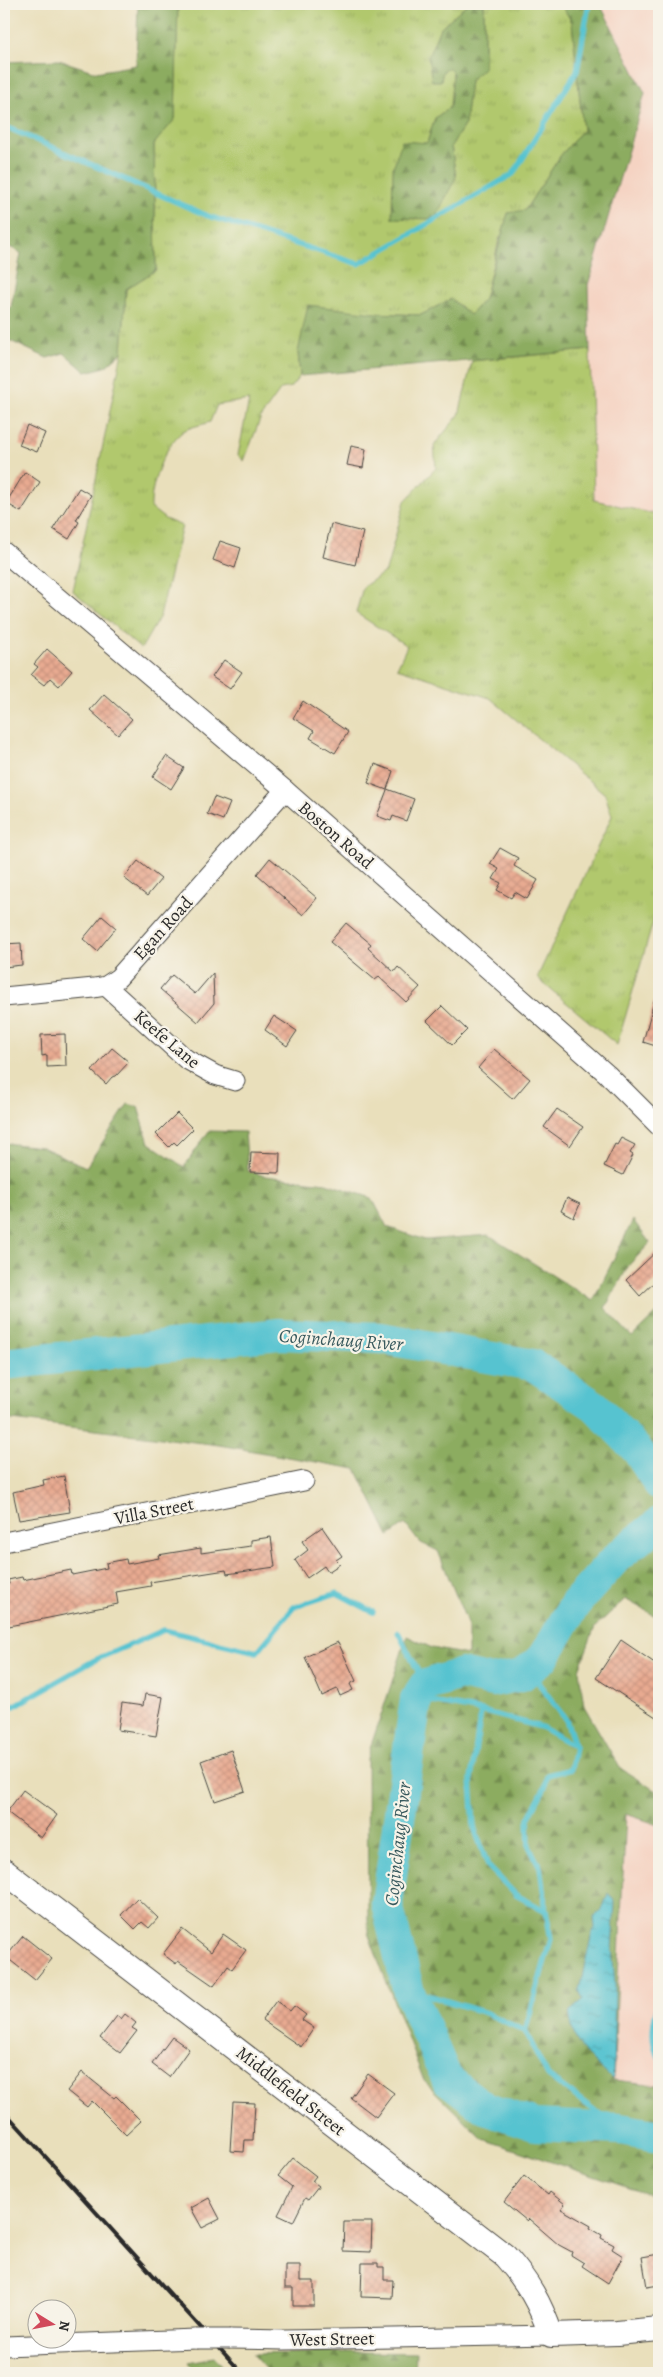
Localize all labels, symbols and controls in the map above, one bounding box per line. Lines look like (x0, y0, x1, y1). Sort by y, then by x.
street label: Boston Road (293, 796, 379, 875)
street label: Egan Road (128, 891, 198, 965)
street label: Keefe Lane (129, 1004, 205, 1074)
water label: Coginchaug River (278, 1323, 405, 1357)
street label: Villa Street (111, 1492, 196, 1531)
water label: Coginchaug River (379, 1780, 418, 1907)
street label: Middlefield Street (231, 2041, 351, 2141)
north arrow (28, 2300, 78, 2350)
text: N (54, 2319, 75, 2333)
street label: West Street (289, 2326, 375, 2352)

